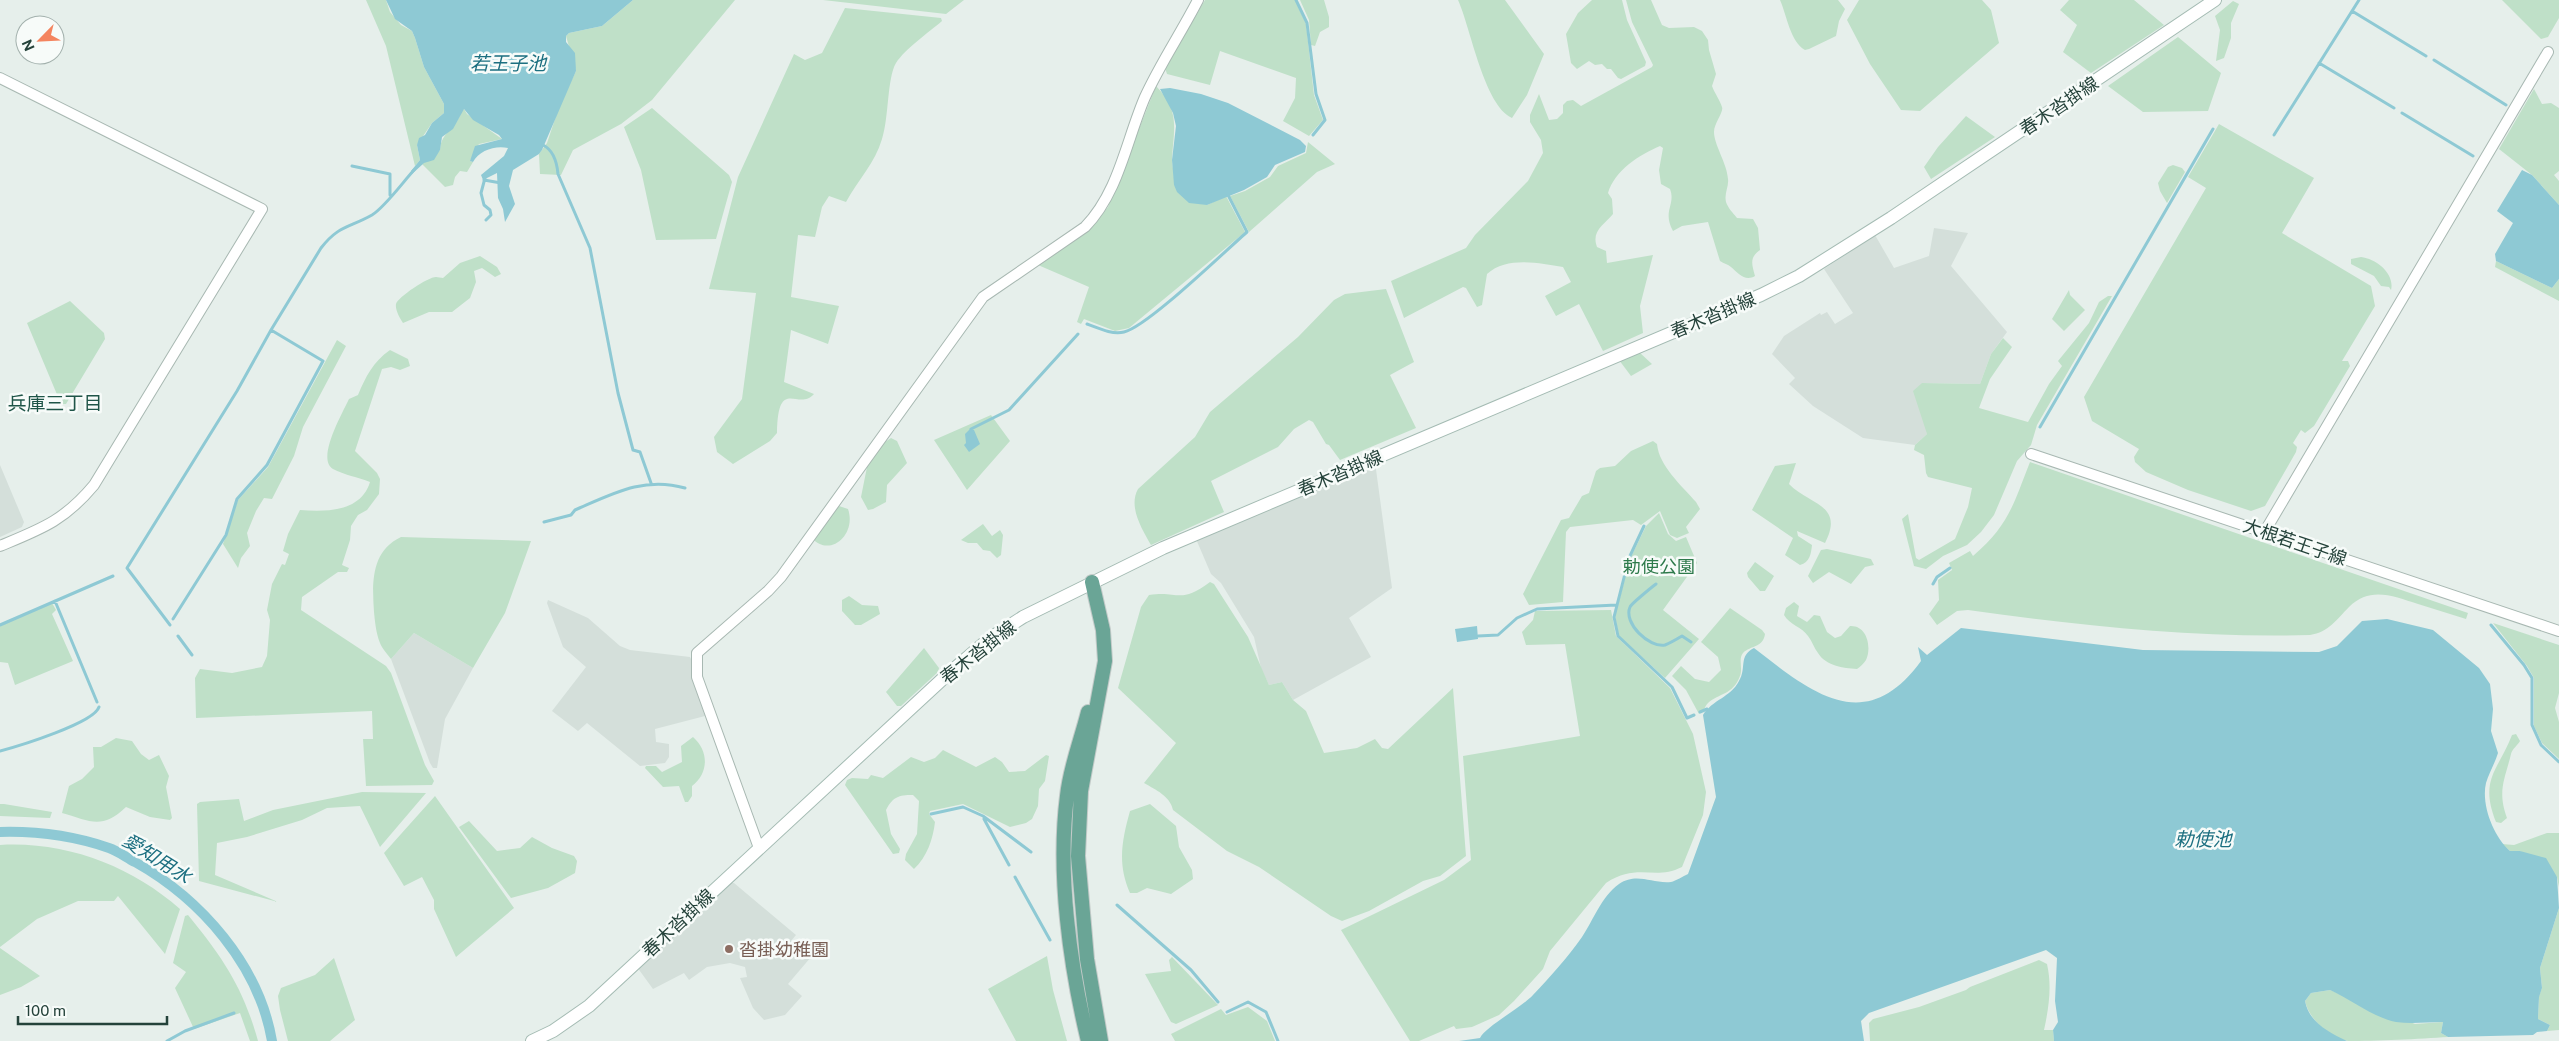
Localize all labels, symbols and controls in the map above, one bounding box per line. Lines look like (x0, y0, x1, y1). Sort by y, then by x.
north arrow (15, 15, 65, 65)
text: N (19, 37, 38, 54)
water label: 若王子池 (470, 52, 548, 74)
street label: 春木沓掛線 (2016, 72, 2102, 140)
street label: 春木沓掛線 (1667, 288, 1759, 342)
district label: 兵庫三丁目 (7, 392, 103, 414)
street label: 春木沓掛線 (1294, 446, 1386, 500)
street label: 大根若王子線 (2241, 514, 2349, 570)
park label: 勅使公園 (1622, 556, 1695, 577)
street label: 春木沓掛線 (936, 616, 1020, 688)
water label: 勅使池 (2174, 828, 2233, 850)
water label: 愛知用水 (119, 829, 197, 889)
street label: 春木沓掛線 (638, 885, 718, 961)
place label: 沓掛幼稚園 (739, 939, 829, 960)
marker: 沓掛幼稚園 (723, 943, 735, 955)
scale bar (18, 994, 166, 1026)
text: 100 m (25, 1002, 66, 1019)

